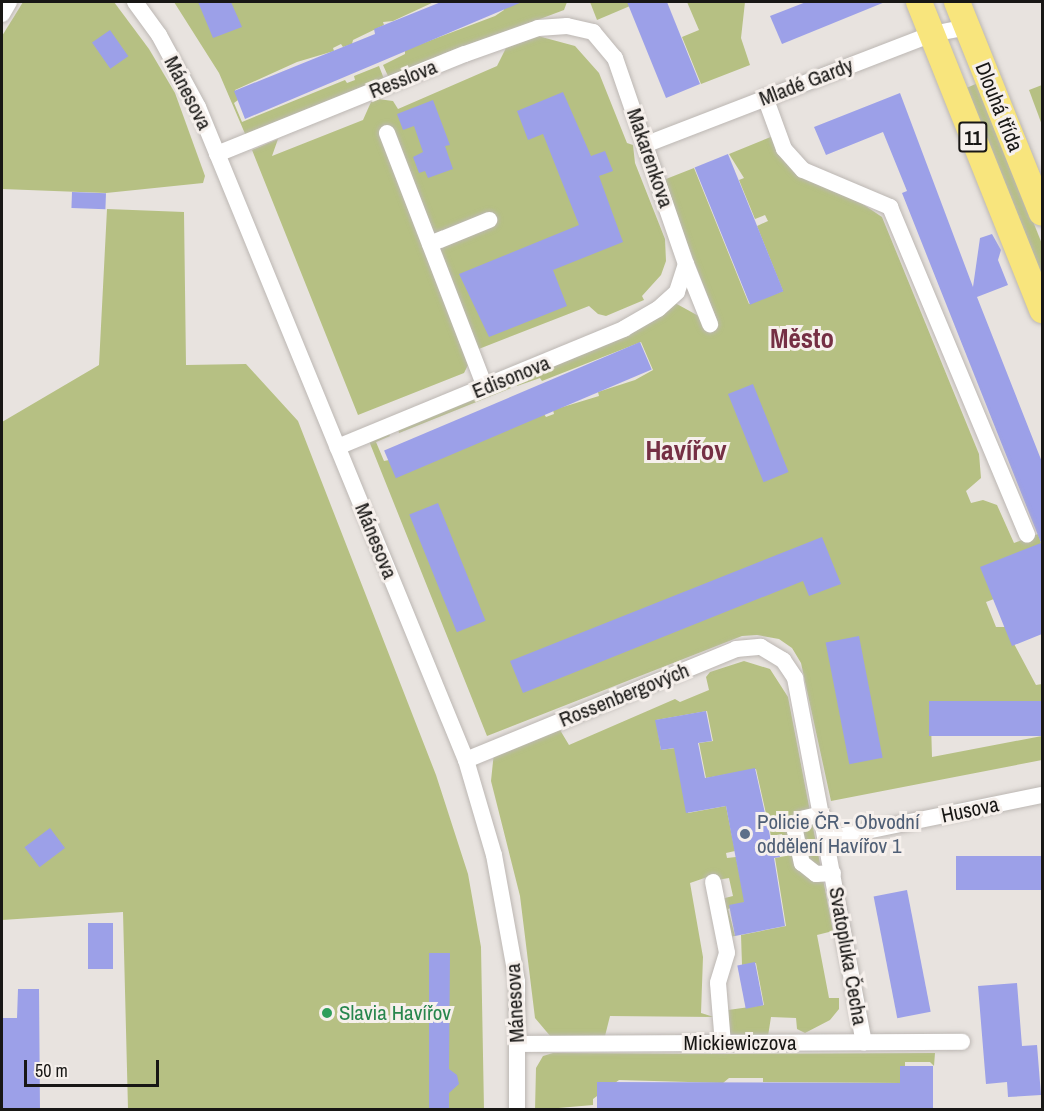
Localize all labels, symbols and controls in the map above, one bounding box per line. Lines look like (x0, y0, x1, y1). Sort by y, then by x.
street label: Mánesova (159, 52, 217, 134)
street label: Mladé Gardy (755, 53, 857, 111)
street label: Resslova (365, 54, 441, 104)
street label: Dlouhá třída (970, 59, 1028, 155)
street label: Makarenkova (621, 105, 679, 211)
road number: 11 (958, 120, 988, 154)
district label: Město (770, 323, 834, 355)
street label: Edisonova (469, 350, 553, 404)
district label: Havířov (645, 435, 727, 467)
street label: Mánesova (349, 499, 403, 583)
street label: Rossenbergových (555, 658, 693, 732)
street label: Husova (939, 792, 1001, 828)
place label: Policie ČR - Obvodní oddělení Havířov 1 (757, 809, 920, 859)
marker: Policie ČR - Obvodní oddělení Havířov 1 (738, 827, 752, 841)
street label: Svatopluka Čecha (823, 885, 873, 1027)
street label: Mánesova (500, 963, 530, 1043)
place label: Slavia Havířov (339, 1000, 451, 1026)
marker: Slavia Havířov (320, 1006, 334, 1020)
street label: Mickiewiczova (684, 1030, 796, 1056)
scale bar (27, 1048, 162, 1086)
text: 50 m (35, 1058, 68, 1083)

